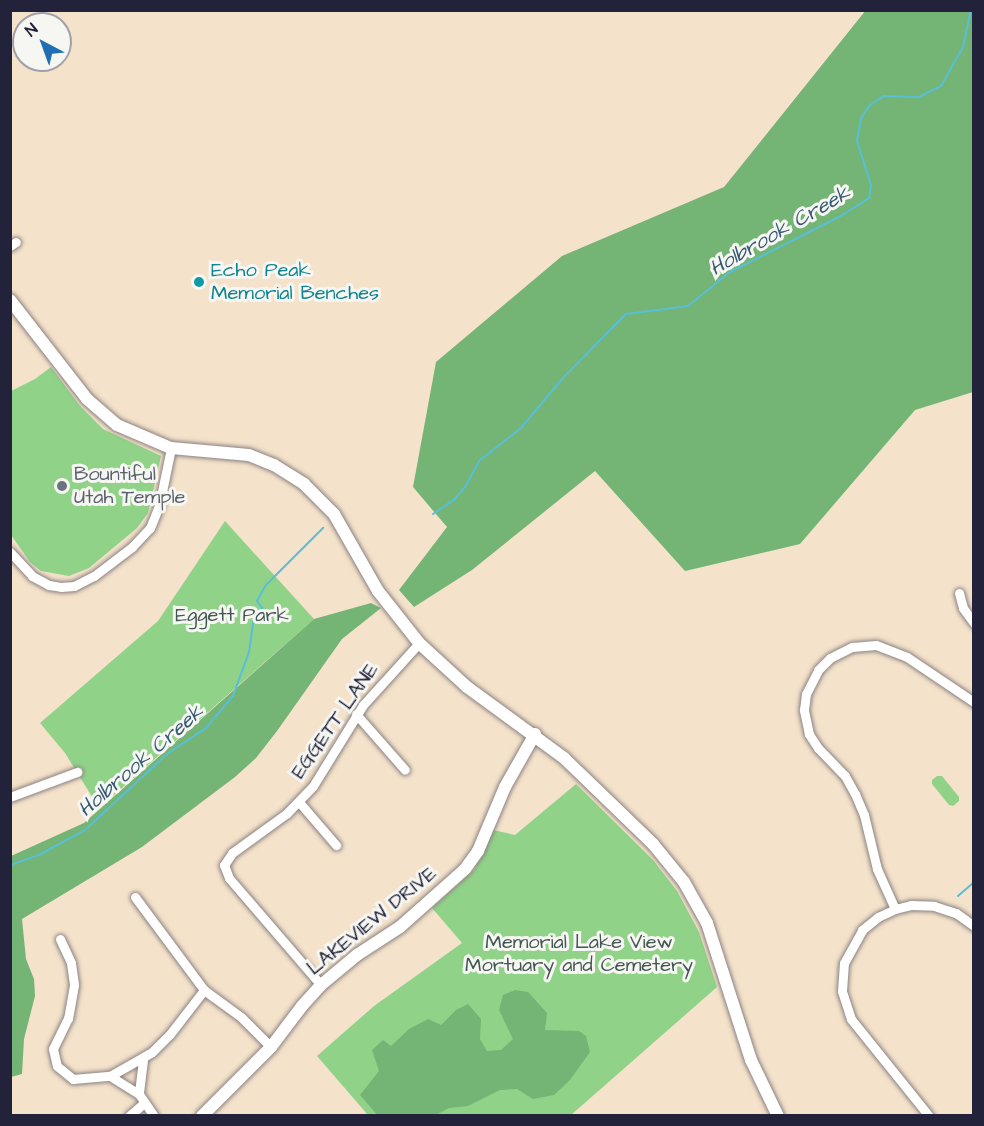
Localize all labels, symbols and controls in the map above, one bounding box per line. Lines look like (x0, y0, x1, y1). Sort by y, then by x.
north arrow (12, 12, 72, 72)
text: N (21, 18, 43, 42)
water label: Holbrook Creek (705, 181, 855, 281)
place label: Echo Peak Memorial Benches (211, 258, 379, 305)
marker: Echo Peak Memorial Benches (192, 275, 206, 289)
place label: Bountiful Utah Temple (74, 462, 185, 509)
marker: Bountiful Utah Temple (55, 479, 69, 493)
park label: Eggett Park (175, 603, 289, 627)
street label: EGGETT LANE (286, 659, 384, 783)
water label: Holbrook Creek (73, 700, 209, 822)
street label: LAKEVIEW DRIVE (302, 862, 442, 980)
park label: Memorial Lake View Mortuary and Cemetery (465, 930, 693, 977)

